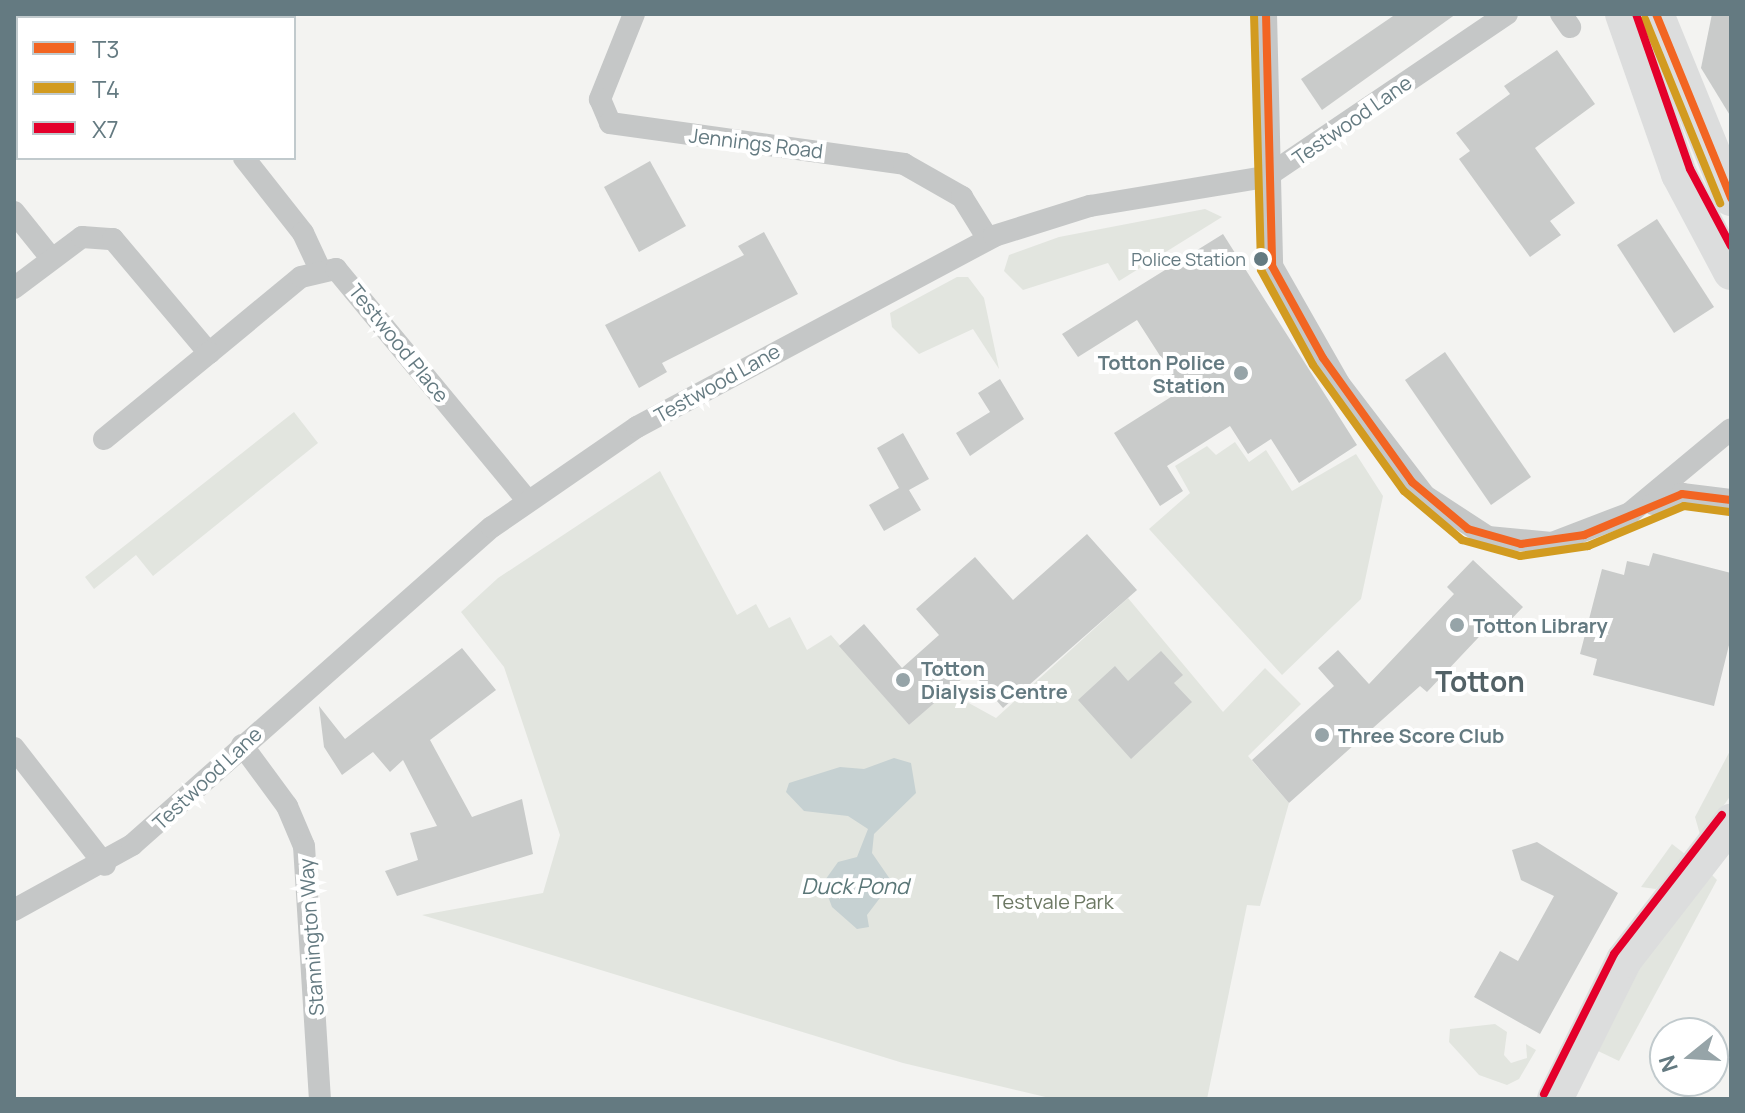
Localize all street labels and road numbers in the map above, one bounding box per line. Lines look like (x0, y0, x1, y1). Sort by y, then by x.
street label: Testwood Lane (1288, 70, 1416, 170)
street label: Jennings Road (688, 123, 824, 163)
street label: Testwood Place (344, 279, 454, 407)
street label: Testwood Lane (650, 339, 784, 427)
street label: Testwood Lane (148, 722, 266, 834)
street label: Stannington Way (294, 857, 328, 1017)

